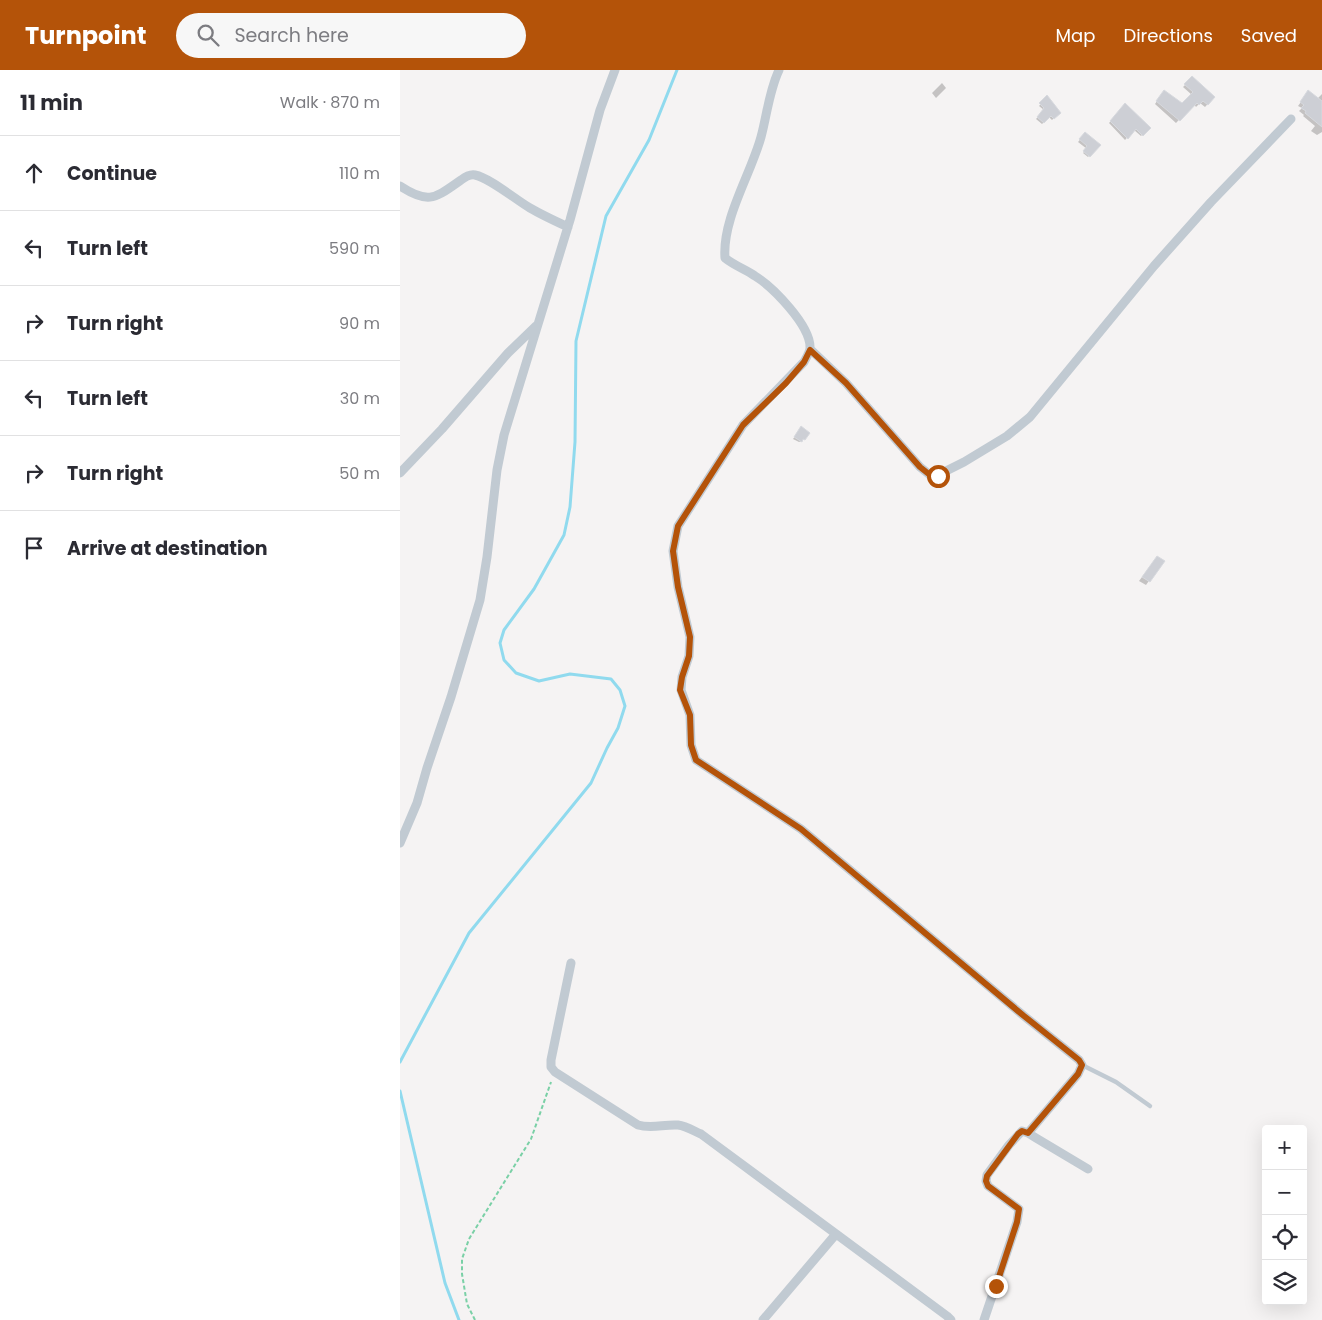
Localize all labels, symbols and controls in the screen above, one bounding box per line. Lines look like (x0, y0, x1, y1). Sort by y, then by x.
search box (176, 13, 526, 58)
text: Turnpoint (25, 19, 146, 52)
icon: search (194, 21, 222, 49)
text: Search here (234, 22, 349, 49)
text: Map (1056, 23, 1095, 48)
text: Directions (1123, 23, 1213, 48)
text: Saved (1241, 23, 1297, 48)
text: 11 min (20, 88, 83, 117)
text: Walk · 870 m (280, 91, 380, 114)
icon: ahead (20, 159, 48, 187)
text: Continue (67, 160, 157, 187)
text: 110 m (339, 162, 380, 185)
icon: left (20, 234, 48, 262)
text: Turn left (67, 235, 148, 262)
text: 590 m (329, 237, 380, 260)
icon: right (20, 309, 48, 337)
text: Turn right (67, 310, 163, 337)
text: 90 m (339, 312, 380, 335)
icon: left (20, 384, 48, 412)
text: Turn left (67, 385, 148, 412)
text: 30 m (340, 387, 380, 410)
icon: right (20, 459, 48, 487)
text: Turn right (67, 460, 163, 487)
text: 50 m (339, 462, 380, 485)
route start (927, 465, 950, 488)
icon: arrive (20, 534, 48, 562)
text: Arrive at destination (67, 535, 268, 562)
map controls (1262, 1125, 1307, 1305)
button: + (1262, 1125, 1307, 1170)
button: − (1262, 1170, 1307, 1215)
button: locate (1262, 1215, 1307, 1260)
button: layers (1262, 1260, 1307, 1305)
route end (985, 1275, 1008, 1298)

